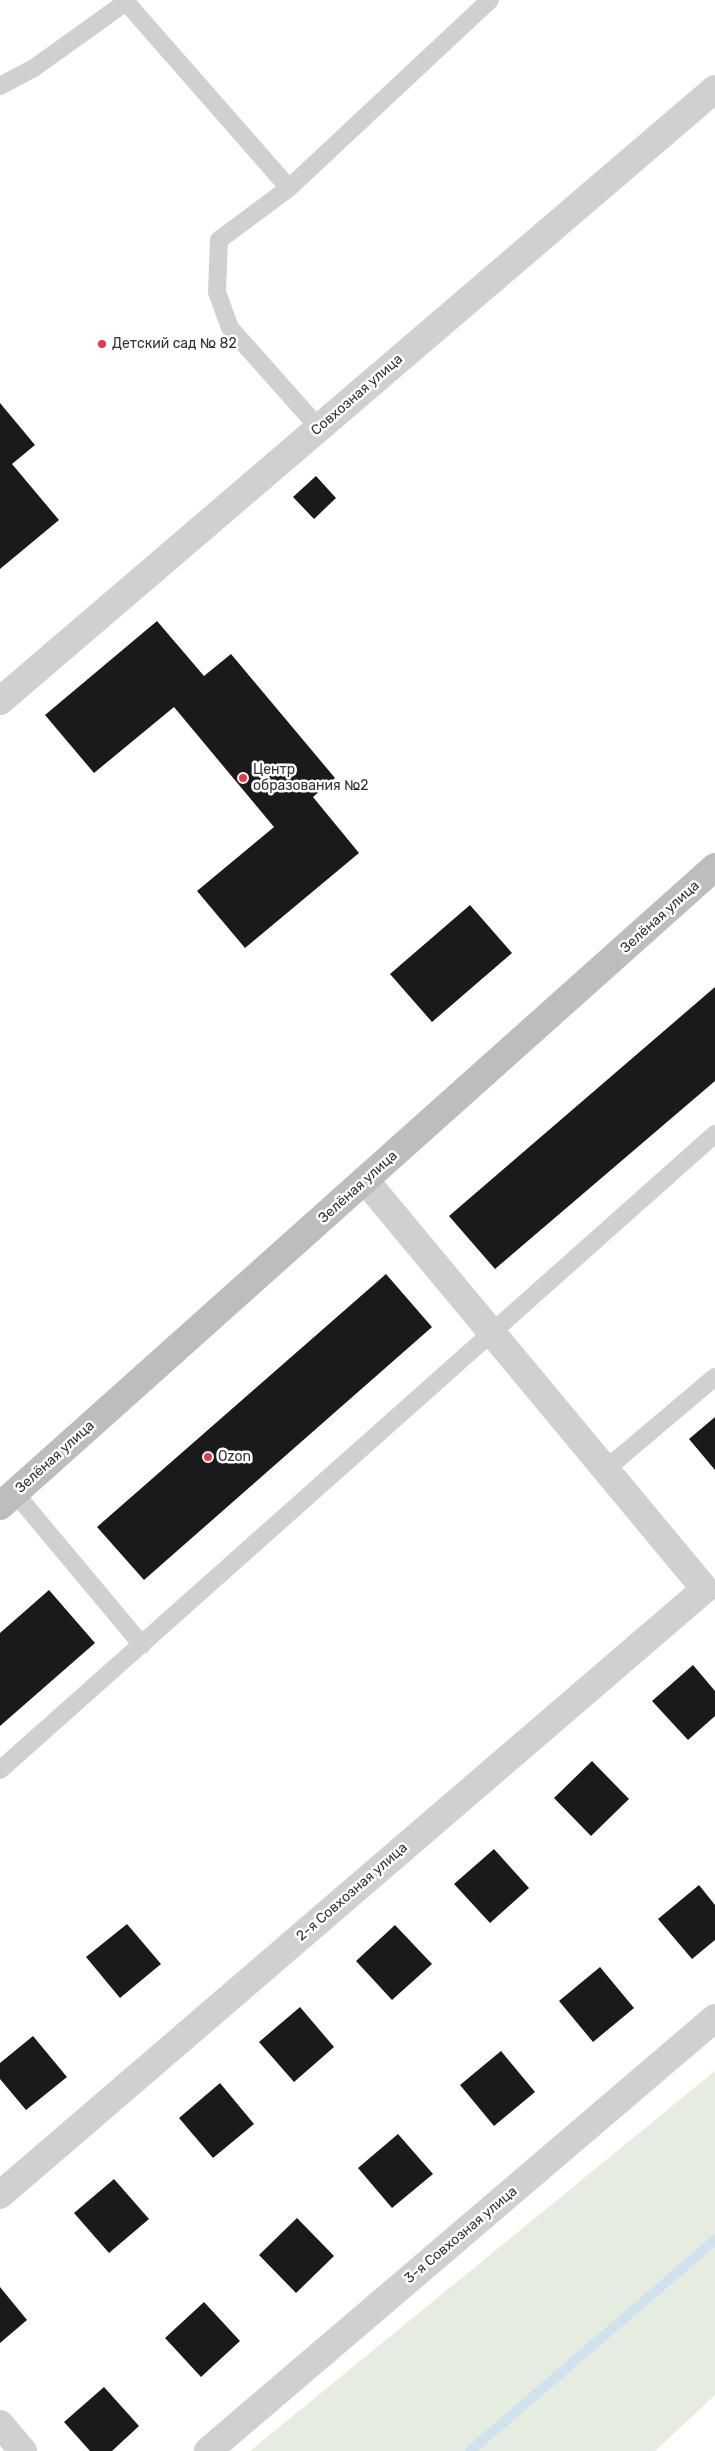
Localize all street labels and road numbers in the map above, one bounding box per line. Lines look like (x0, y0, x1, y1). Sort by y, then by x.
street label: Совхозная улица (308, 351, 406, 439)
street label: Зелёная улица (617, 877, 703, 957)
street label: Зелёная улица (315, 1147, 401, 1227)
street label: Зелёная улица (12, 1417, 98, 1497)
street label: 2-я Совхозная улица (293, 1839, 411, 1945)
street label: 3-я Совхозная улица (401, 2183, 521, 2287)

